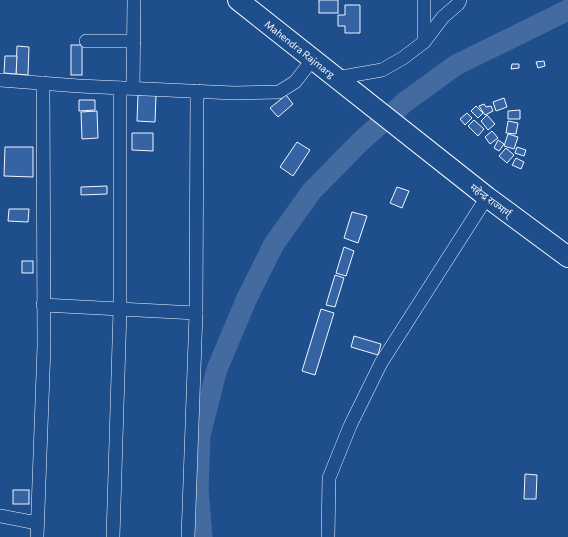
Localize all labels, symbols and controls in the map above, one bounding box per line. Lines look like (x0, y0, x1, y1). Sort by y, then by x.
street label: Mahendra Rajmarg (262, 18, 338, 81)
street label: महेन्द्र राज्मार्ग् (468, 181, 515, 221)

